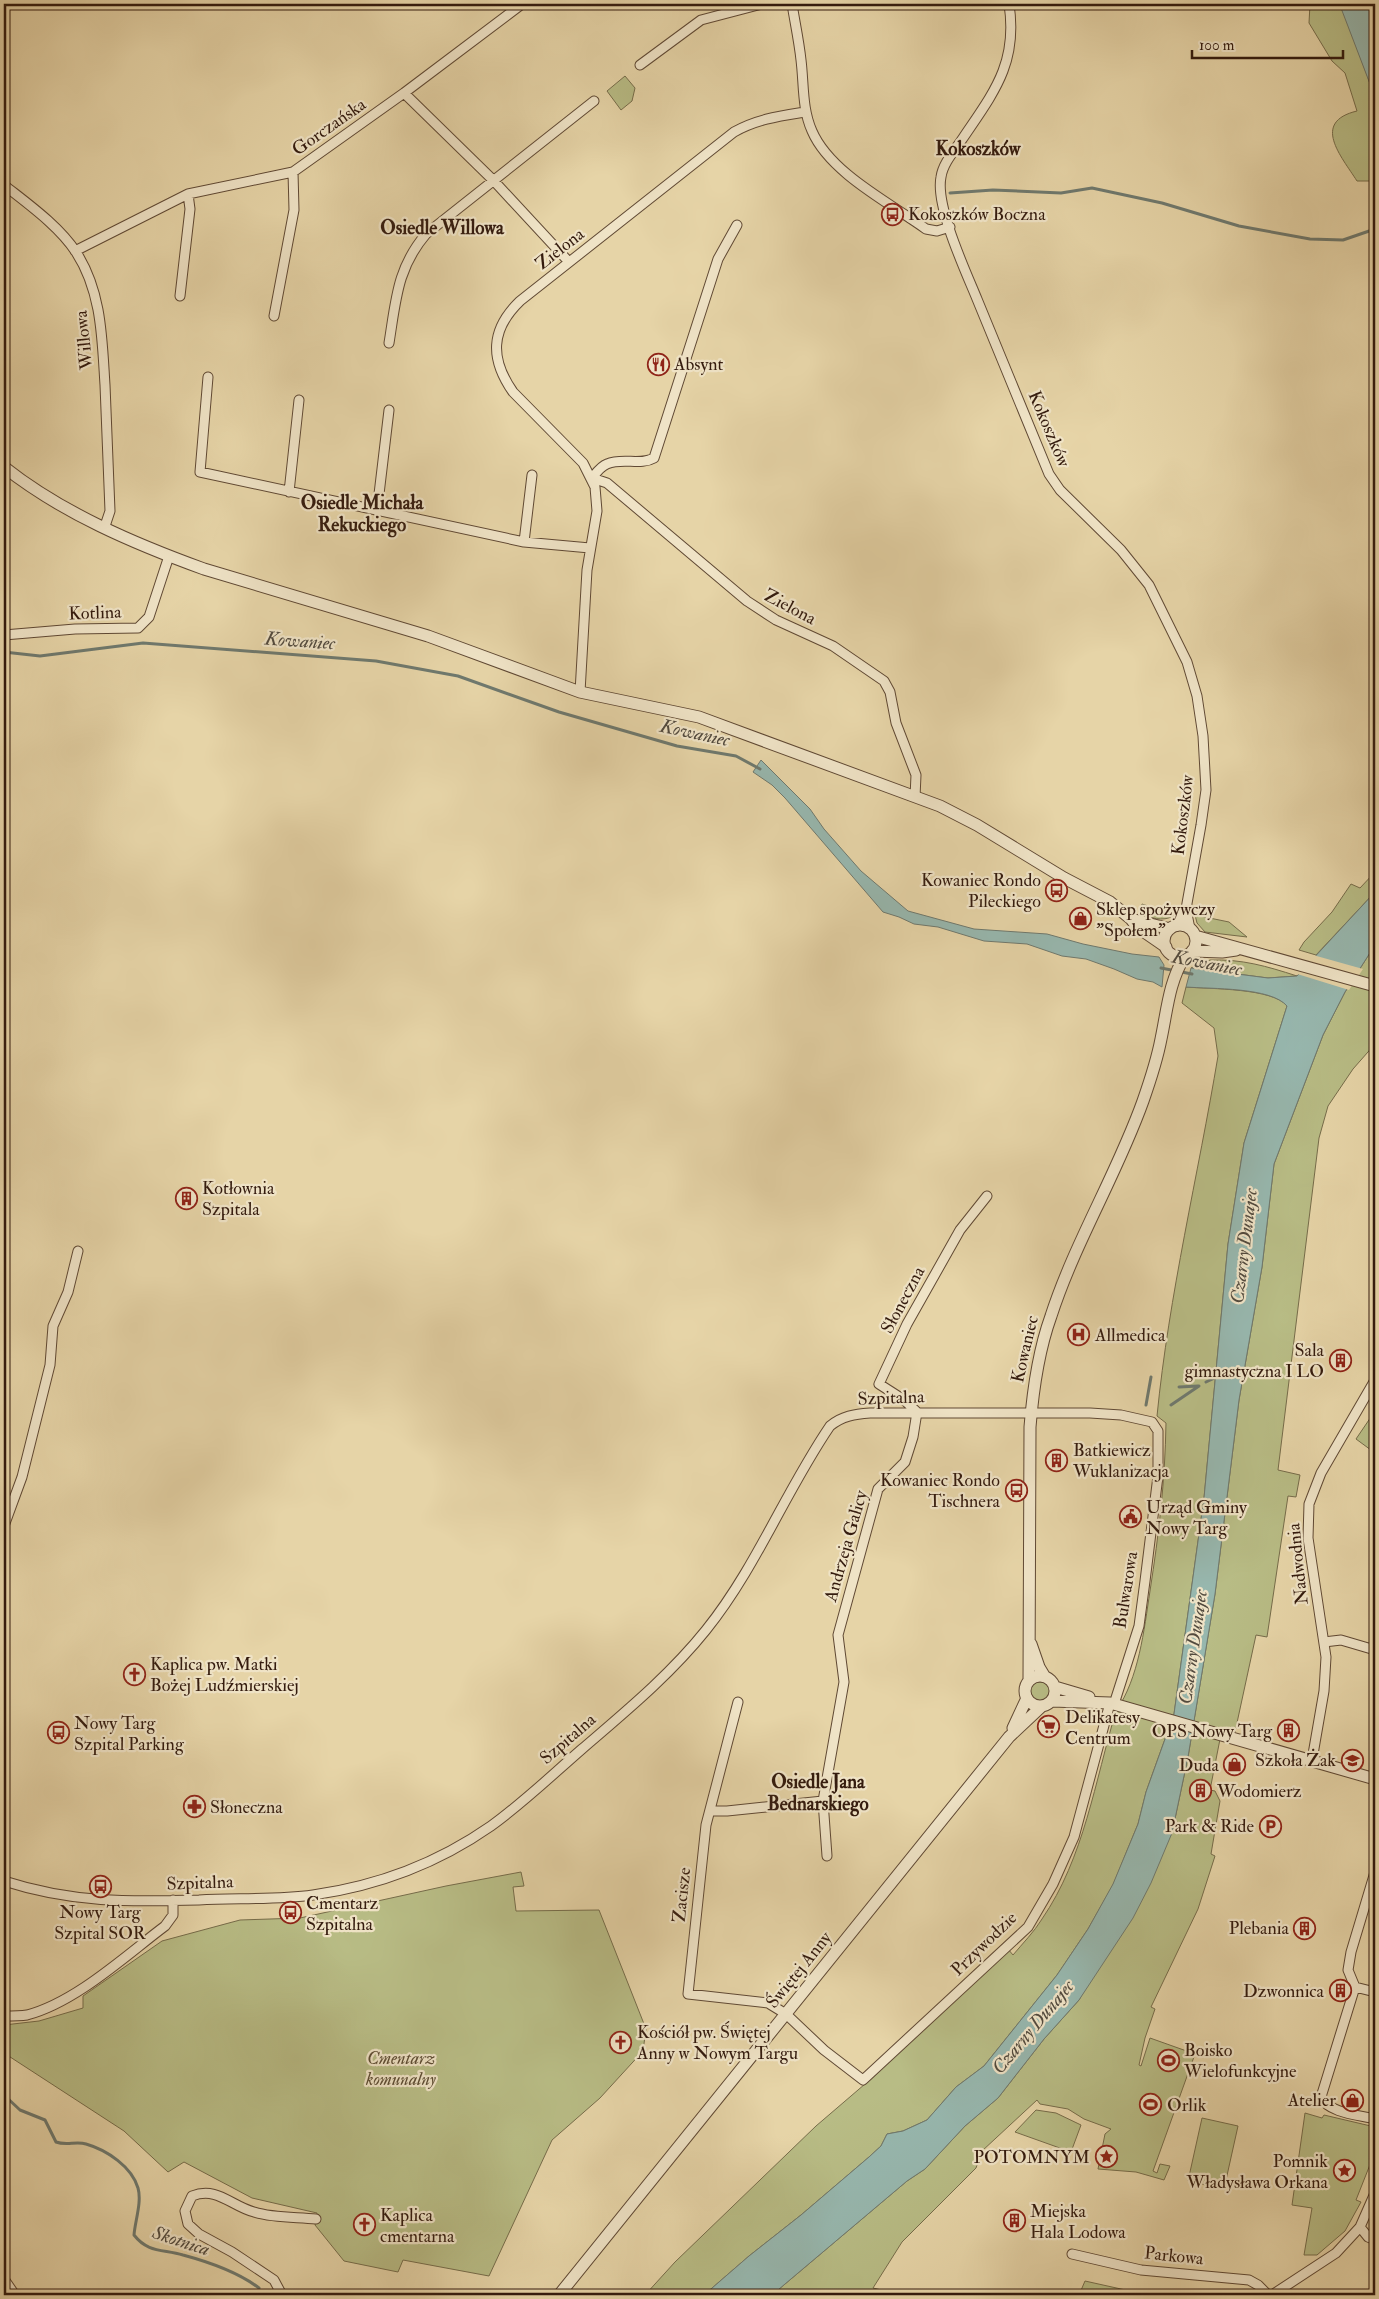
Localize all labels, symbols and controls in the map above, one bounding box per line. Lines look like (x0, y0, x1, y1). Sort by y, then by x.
scale bar (1192, 28, 1343, 60)
text: 100 m (1199, 36, 1235, 55)
street label: Gorczańska (288, 93, 371, 161)
district label: Kokoszków (935, 137, 1022, 161)
bus stop icon: Kokoszków Boczna (880, 202, 904, 226)
place label: Kokoszków Boczna (908, 203, 1046, 226)
district label: Osiedle Willowa (380, 216, 505, 240)
street label: Zielona (531, 222, 589, 275)
street label: Willowa (69, 309, 99, 372)
restaurant icon: Absynt (646, 352, 670, 376)
place label: Absynt (673, 353, 724, 376)
street label: Kokoszków (1023, 387, 1076, 471)
district label: Osiedle Michała Rekuckiego (301, 491, 424, 538)
street label: Zielona (760, 584, 820, 630)
street label: Kotlina (68, 601, 122, 625)
water label: Kowaniec (263, 627, 337, 656)
water label: Kowaniec (657, 714, 733, 752)
street label: Kokoszków (1167, 773, 1199, 856)
place label: Kowaniec Rondo Pileckiego (921, 869, 1041, 913)
bus stop icon: Kowaniec Rondo Pileckiego (1045, 878, 1069, 902)
place label: Sklep spożywczy "Społem" (1096, 898, 1216, 942)
shop icon: Sklep spożywczy "Społem" (1068, 907, 1092, 931)
water label: Kowaniec (1169, 944, 1245, 982)
place label: Kotłownia Szpitala (202, 1177, 275, 1221)
building icon: Kotłownia Szpitala (174, 1186, 198, 1210)
water label: Czarny Dunajec (1225, 1186, 1263, 1305)
street label: Słoneczna (876, 1262, 930, 1337)
street label: Kowaniec (1006, 1313, 1044, 1385)
hospital icon: Allmedica (1067, 1323, 1091, 1347)
place label: Allmedica (1094, 1324, 1166, 1347)
place label: Sala gimnastyczna I LO (1185, 1339, 1325, 1383)
building icon: Sala gimnastyczna I LO (1328, 1348, 1352, 1372)
street label: Szpitalna (857, 1385, 925, 1411)
place label: Batkiewicz Wuklanizacja (1072, 1439, 1170, 1483)
building icon: Batkiewicz Wuklanizacja (1045, 1448, 1069, 1472)
place label: Kowaniec Rondo Tischnera (880, 1469, 1001, 1513)
bus stop icon: Kowaniec Rondo Tischnera (1004, 1478, 1028, 1502)
street label: Andrzeja Galicy (819, 1487, 873, 1605)
place label: Urząd Gminy Nowy Targ (1146, 1496, 1248, 1540)
public building icon: Urząd Gminy Nowy Targ (1118, 1505, 1142, 1529)
street label: Nadwodnia (1282, 1522, 1314, 1606)
street label: Bulwarowa (1109, 1549, 1144, 1630)
water label: Czarny Dunajec (1173, 1587, 1213, 1706)
place label: Kaplica pw. Matki Bożej Ludźmierskiej (150, 1653, 299, 1697)
church icon: Kaplica pw. Matki Bożej Ludźmierskiej (122, 1662, 146, 1686)
place label: Delikatesy Centrum (1065, 1706, 1141, 1750)
street label: Szpitalna (535, 1708, 601, 1770)
place label: Nowy Targ Szpital Parking (74, 1712, 185, 1756)
supermarket icon: Delikatesy Centrum (1037, 1715, 1061, 1739)
building icon: OPS Nowy Targ (1276, 1719, 1300, 1743)
place label: OPS Nowy Targ (1152, 1720, 1273, 1743)
bus stop icon: Nowy Targ Szpital Parking (46, 1721, 70, 1745)
place label: Szkoła Żak (1255, 1748, 1336, 1772)
school or university icon: Szkoła Żak (1340, 1748, 1364, 1772)
shop icon: Duda (1223, 1753, 1247, 1777)
place label: Duda (1179, 1754, 1220, 1777)
district label: Osiedle Jana Bednarskiego (767, 1770, 869, 1817)
building icon: Wodomierz (1189, 1779, 1213, 1803)
place label: Wodomierz (1216, 1780, 1302, 1803)
pharmacy icon: Słoneczna (182, 1795, 206, 1819)
place label: Słoneczna (210, 1796, 283, 1819)
parking icon: Park & Ride (1258, 1814, 1282, 1838)
place label: Park & Ride (1165, 1815, 1254, 1838)
street label: Zacisze (668, 1866, 696, 1924)
street label: Szpitalna (166, 1870, 234, 1896)
bus stop icon: Nowy Targ Szpital SOR (88, 1875, 112, 1899)
place label: Cmentarz Szpitalna (306, 1892, 379, 1936)
place label: Nowy Targ Szpital SOR (54, 1901, 147, 1945)
bus stop icon: Cmentarz Szpitalna (278, 1901, 302, 1925)
street label: Przywodzie (946, 1907, 1022, 1981)
building icon: Plebania (1293, 1916, 1317, 1940)
place label: Plebania (1229, 1917, 1290, 1940)
street label: Świętej Anny (761, 1926, 838, 2013)
water label: Czarny Dunajec (987, 1974, 1080, 2079)
building icon: Dzwonnica (1328, 1979, 1352, 2003)
place label: Dzwonnica (1243, 1980, 1325, 2003)
place label: Kościół pw. Świętej Anny w Nowym Targu (636, 2021, 798, 2065)
church icon: Kościół pw. Świętej Anny w Nowym Targu (609, 2030, 633, 2054)
place label: Boisko Wielofunkcyjne (1183, 2039, 1297, 2083)
park label: Cmentarz komunalny (365, 2047, 437, 2091)
sports icon: Boisko Wielofunkcyjne (1156, 2048, 1180, 2072)
shop icon: Atelier (1340, 2088, 1364, 2112)
place label: Atelier (1287, 2089, 1336, 2112)
sports icon: Orlik (1139, 2093, 1163, 2117)
place label: Orlik (1167, 2094, 1207, 2117)
place icon: POTOMNYM (1094, 2145, 1118, 2169)
place label: POTOMNYM (973, 2146, 1090, 2169)
place label: Pomnik Władysława Orkana (1185, 2150, 1329, 2194)
place icon: Pomnik Władysława Orkana (1332, 2159, 1356, 2183)
place label: Miejska Hala Lodowa (1030, 2200, 1126, 2244)
place label: Kaplica cmentarna (380, 2204, 455, 2248)
building icon: Miejska Hala Lodowa (1002, 2209, 1026, 2233)
church icon: Kaplica cmentarna (352, 2213, 376, 2237)
water label: Skotnica (148, 2220, 213, 2262)
street label: Parkowa (1143, 2241, 1205, 2271)

